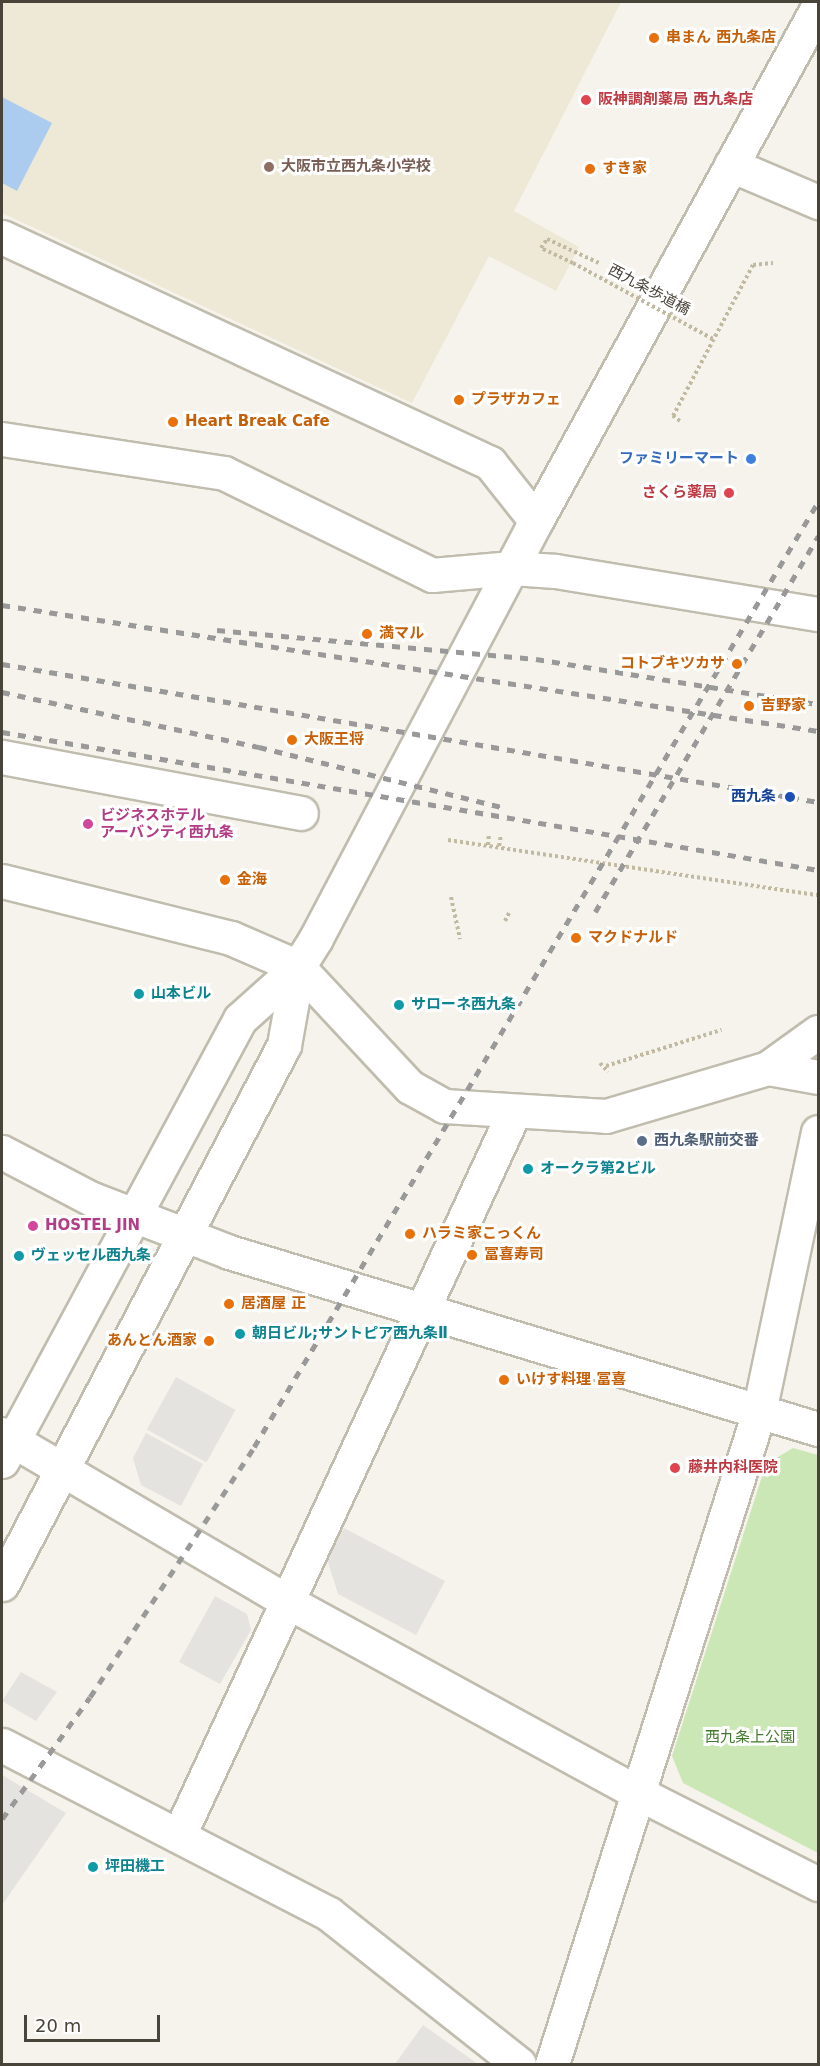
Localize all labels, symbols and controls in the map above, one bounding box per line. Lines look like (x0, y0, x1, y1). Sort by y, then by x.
place label: 串まん 西九条店 (666, 29, 776, 47)
marker: 串まん 西九条店 (647, 31, 661, 45)
place label: 阪神調剤薬局 西九条店 (598, 91, 753, 109)
marker: 阪神調剤薬局 西九条店 (579, 93, 593, 107)
place label: 大阪市立西九条小学校 (281, 158, 431, 176)
marker: 大阪市立西九条小学校 (262, 160, 276, 174)
place label: すき家 (602, 160, 647, 178)
marker: すき家 (583, 162, 597, 176)
street label: 西九条歩道橋 (605, 261, 693, 319)
place label: プラザカフェ (471, 391, 561, 409)
marker: プラザカフェ (452, 393, 466, 407)
place label: Heart Break Cafe (185, 413, 330, 431)
marker: Heart Break Cafe (166, 415, 180, 429)
place label: ファミリーマート (619, 450, 739, 468)
marker: ファミリーマート (744, 452, 758, 466)
place label: さくら薬局 (642, 484, 717, 502)
marker: さくら薬局 (722, 486, 736, 500)
place label: 満マル (379, 625, 424, 643)
marker: 満マル (360, 627, 374, 641)
place label: コトブキツカサ (620, 655, 725, 673)
marker: コトブキツカサ (730, 657, 744, 671)
place label: 吉野家 (761, 697, 806, 715)
marker: 吉野家 (742, 699, 756, 713)
place label: 大阪王将 (304, 731, 364, 749)
marker: 大阪王将 (285, 733, 299, 747)
place label: 西九条 (731, 788, 776, 806)
marker: 西九条 (781, 788, 799, 806)
place label: ビジネスホテル アーバンティ西九条 (100, 806, 234, 841)
marker: ビジネスホテル アーバンティ西九条 (81, 817, 95, 831)
place label: 金海 (237, 871, 267, 889)
marker: 金海 (218, 873, 232, 887)
place label: マクドナルド (588, 929, 678, 947)
marker: マクドナルド (569, 931, 583, 945)
place label: 山本ビル (151, 985, 211, 1003)
marker: 山本ビル (132, 987, 146, 1001)
place label: サローネ西九条 (411, 996, 516, 1014)
marker: サローネ西九条 (392, 998, 406, 1012)
place label: 西九条駅前交番 (654, 1132, 759, 1150)
marker: 西九条駅前交番 (635, 1134, 649, 1148)
place label: オークラ第2ビル (540, 1160, 655, 1178)
marker: オークラ第2ビル (521, 1162, 535, 1176)
place label: HOSTEL JIN (45, 1217, 140, 1235)
marker: HOSTEL JIN (26, 1219, 40, 1233)
place label: ハラミ家こっくん (422, 1225, 542, 1243)
marker: ハラミ家こっくん (403, 1227, 417, 1241)
place label: 冨喜寿司 (484, 1246, 544, 1264)
place label: ヴェッセル西九条 (31, 1247, 151, 1265)
marker: 冨喜寿司 (465, 1248, 479, 1262)
marker: ヴェッセル西九条 (12, 1249, 26, 1263)
place label: 居酒屋 正 (241, 1295, 306, 1313)
marker: 居酒屋 正 (222, 1297, 236, 1311)
place label: 朝日ビル;サントピア西九条Ⅱ (252, 1325, 448, 1343)
marker: 朝日ビル;サントピア西九条Ⅱ (233, 1327, 247, 1341)
place label: あんとん酒家 (107, 1332, 197, 1350)
marker: あんとん酒家 (202, 1334, 216, 1348)
place label: いけす料理 冨喜 (516, 1371, 626, 1389)
marker: いけす料理 冨喜 (497, 1373, 511, 1387)
marker: 藤井内科医院 (666, 1459, 684, 1477)
place label: 藤井内科医院 (688, 1459, 778, 1477)
park label: 西九条上公園 (705, 1729, 795, 1747)
place label: 坪田機工 (105, 1858, 165, 1876)
marker: 坪田機工 (86, 1860, 100, 1874)
scale bar (27, 2003, 164, 2041)
text: 20 m (35, 2015, 81, 2036)

